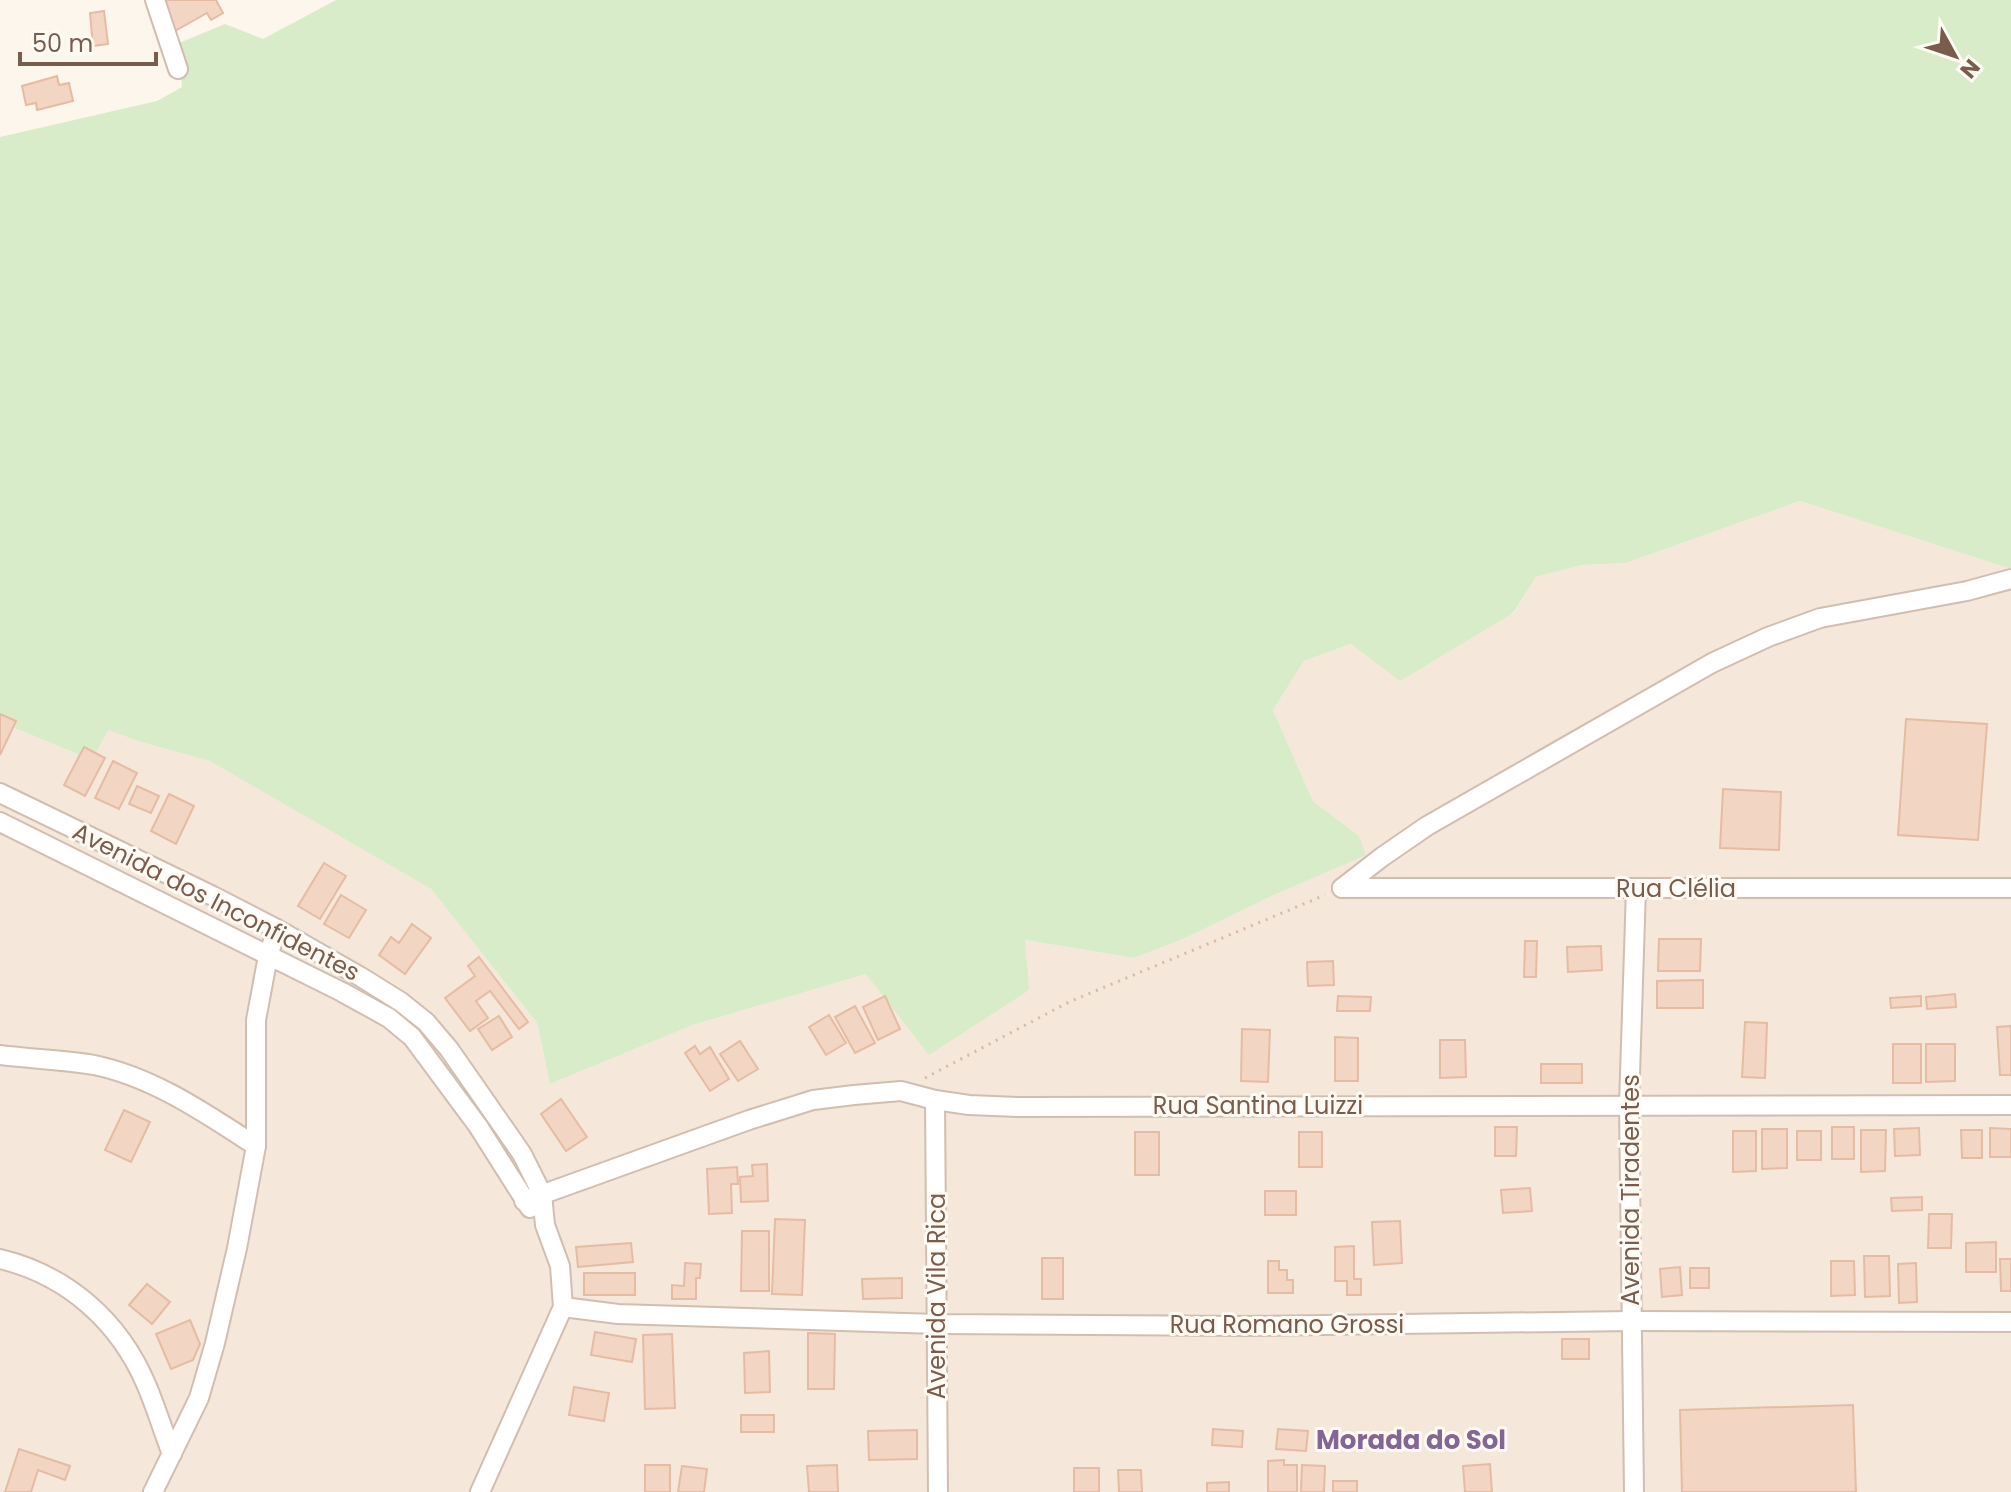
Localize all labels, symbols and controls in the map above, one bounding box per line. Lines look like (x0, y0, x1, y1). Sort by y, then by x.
scale bar (20, 16, 156, 66)
north arrow (1915, 16, 1995, 96)
text: 50 m (32, 27, 93, 60)
text: N (1953, 52, 1987, 85)
street label: Avenida dos Inconfidentes (67, 815, 365, 988)
street label: Rua Clélia (1616, 872, 1736, 905)
street label: Avenida Tiradentes (1614, 1074, 1647, 1306)
street label: Rua Santina Luizzi (1153, 1089, 1363, 1122)
street label: Avenida Vila Rica (920, 1193, 953, 1399)
street label: Rua Romano Grossi (1170, 1308, 1404, 1341)
district label: Morada do Sol (1316, 1422, 1506, 1458)

